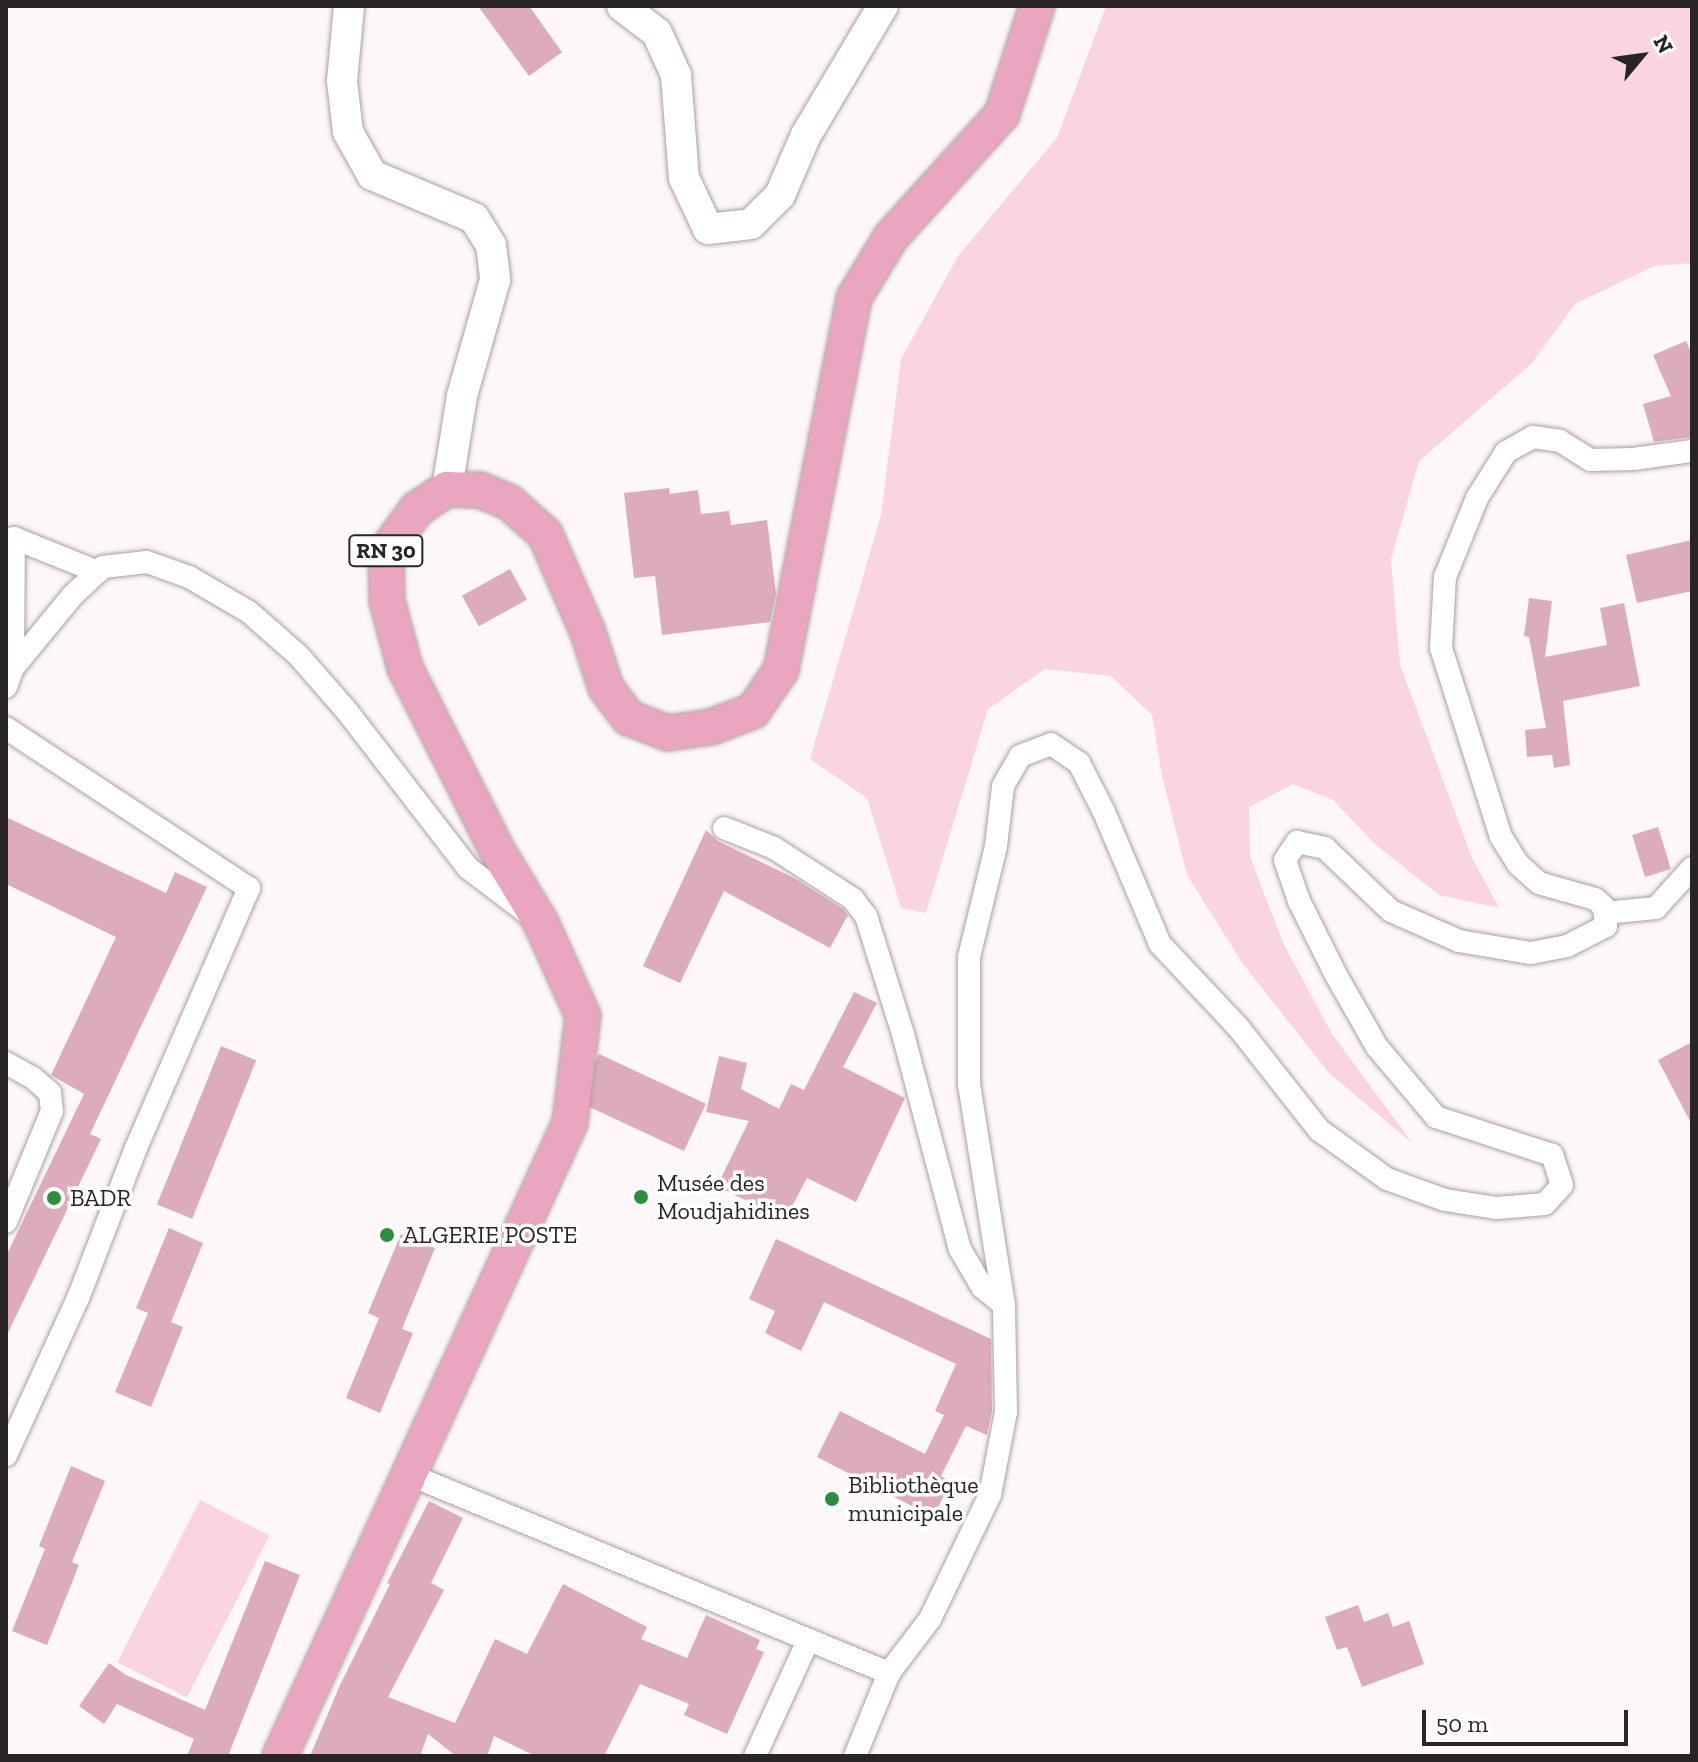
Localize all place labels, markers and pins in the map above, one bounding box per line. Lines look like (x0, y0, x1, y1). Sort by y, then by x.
place label: Musée des Moudjahidines (657, 1169, 810, 1225)
place label: BADR (70, 1184, 131, 1212)
marker: Musée des Moudjahidines (632, 1188, 650, 1206)
marker: BADR (45, 1189, 63, 1207)
place label: ALGERIE POSTE (403, 1221, 577, 1249)
marker: ALGERIE POSTE (378, 1226, 396, 1244)
place label: Bibliothèque municipale (848, 1471, 979, 1527)
marker: Bibliothèque municipale (823, 1490, 841, 1508)

